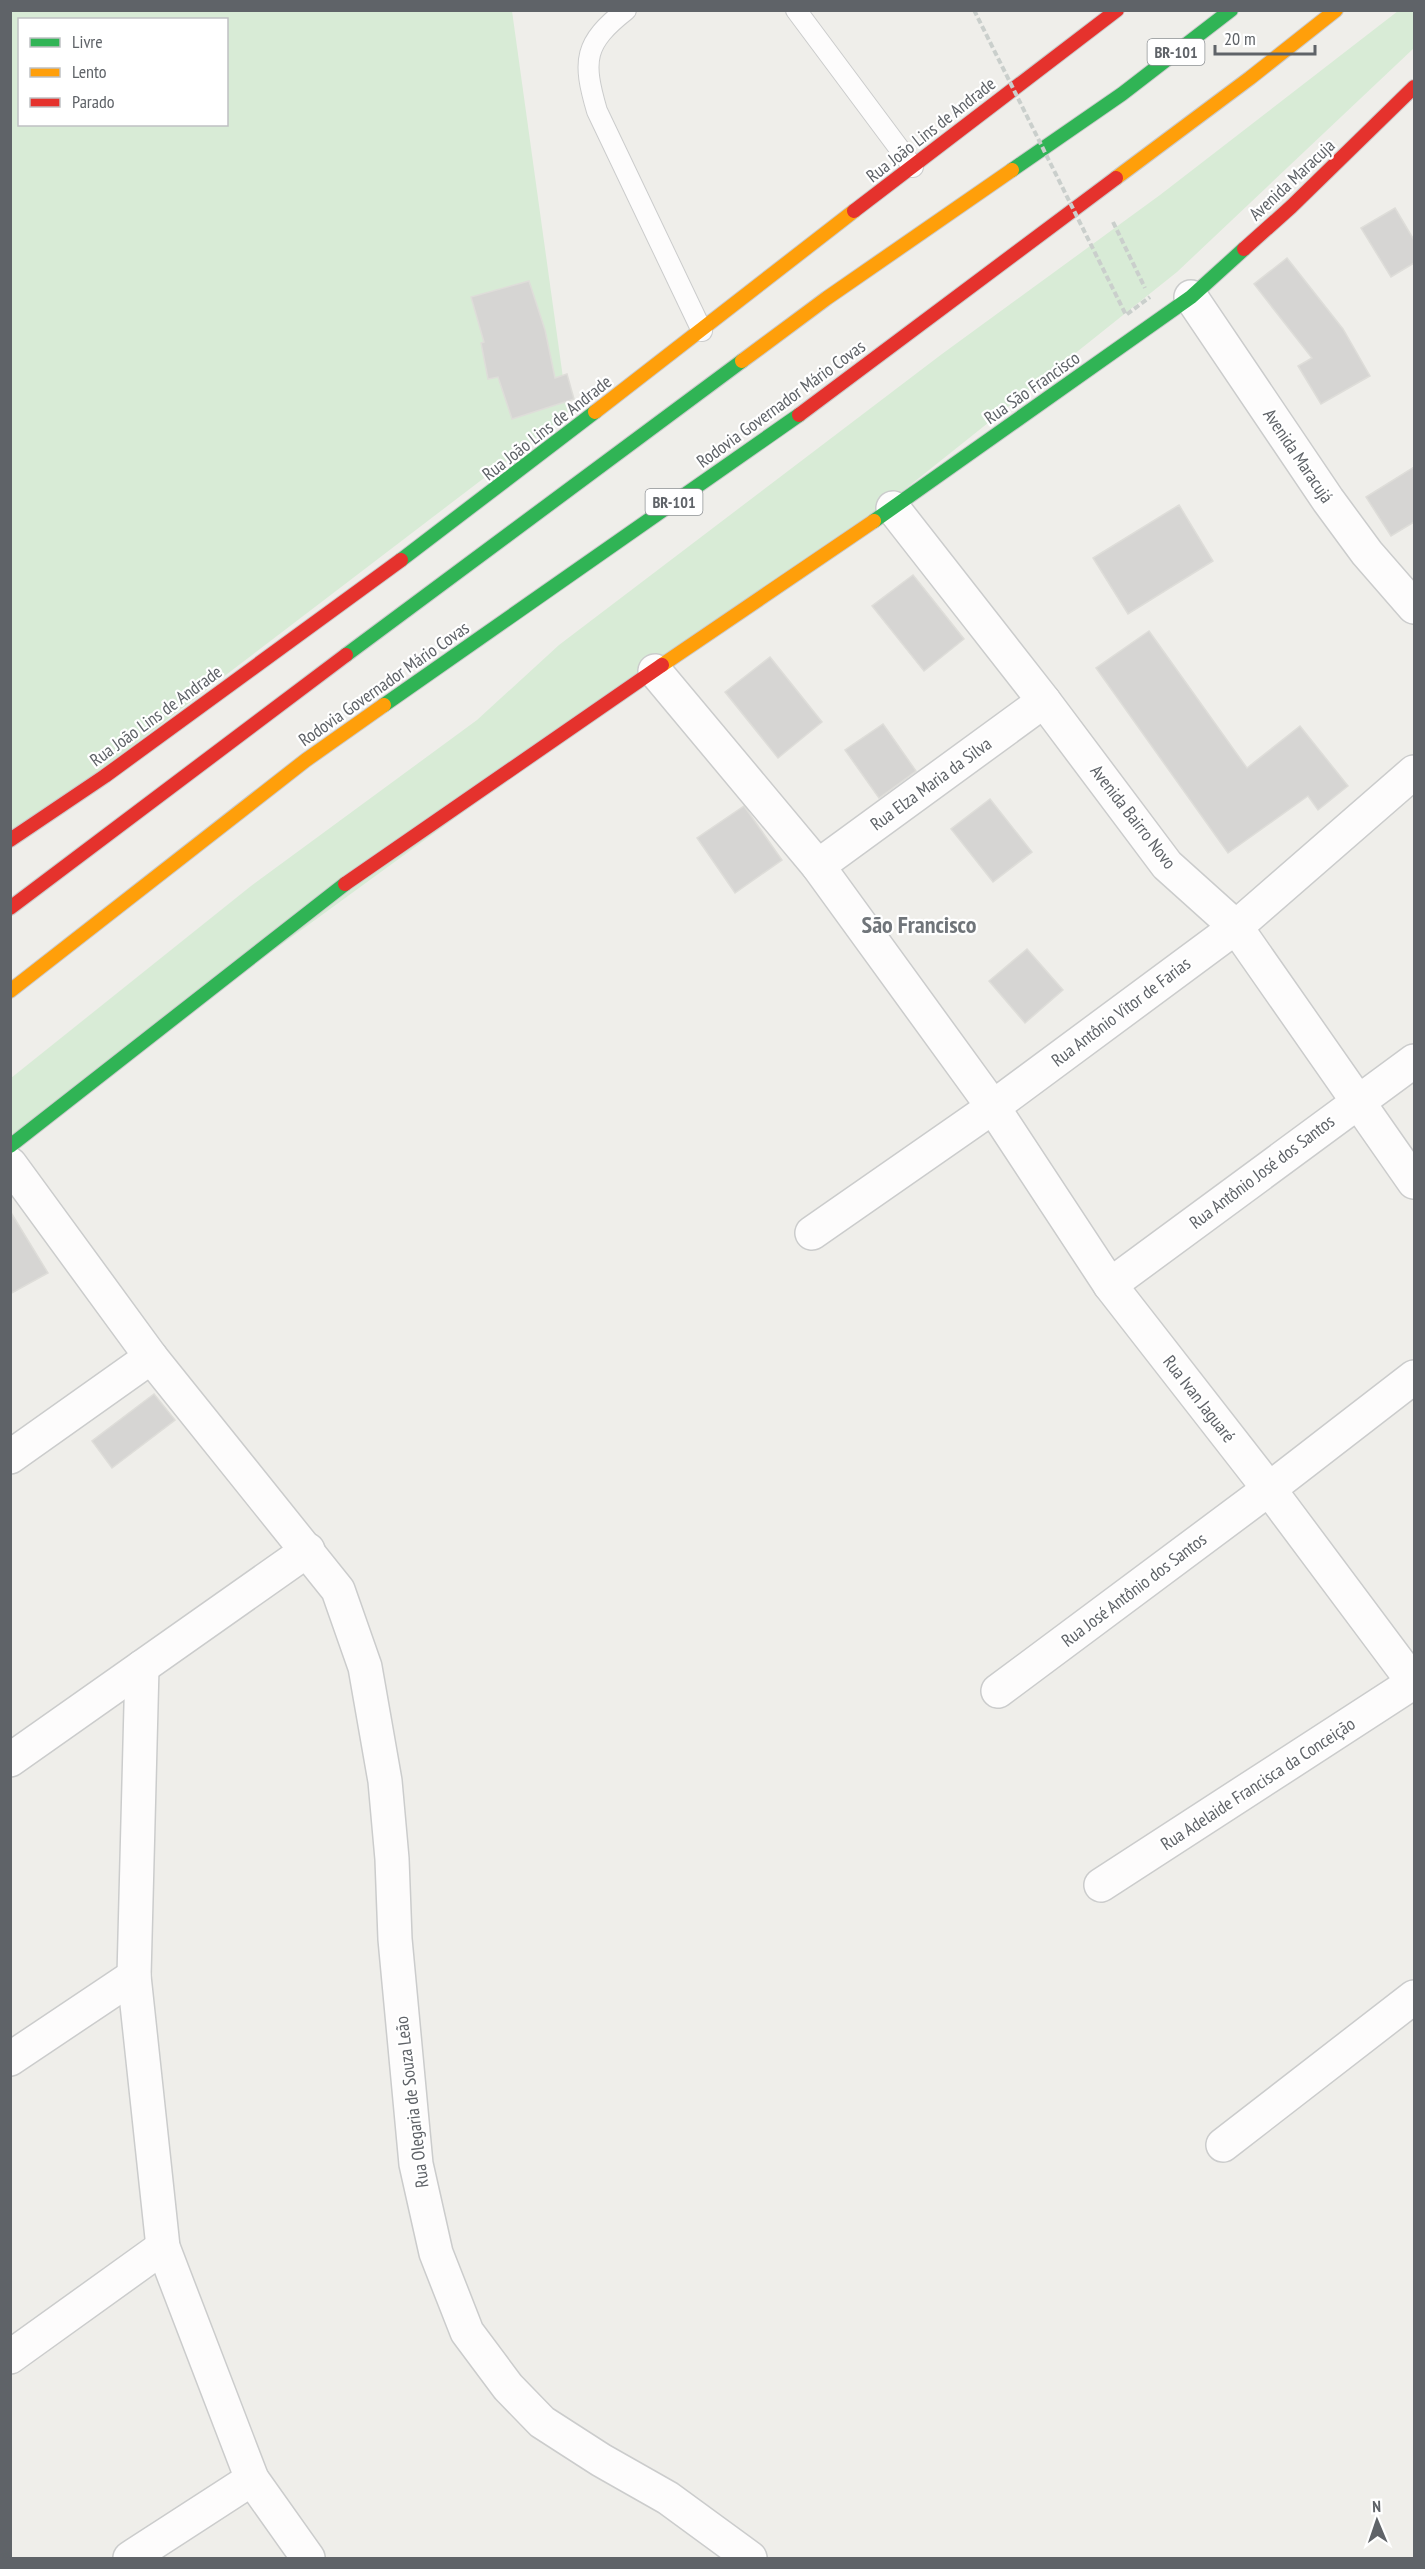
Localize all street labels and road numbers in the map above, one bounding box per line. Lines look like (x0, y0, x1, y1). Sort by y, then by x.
road number: BR-101 (1148, 39, 1204, 65)
street label: Rua João Lins de Andrade (861, 72, 1000, 187)
street label: Avenida Maracuja (1244, 134, 1339, 225)
street label: Rodovia Governador Mário Covas (692, 335, 870, 473)
street label: Rua São Francisco (979, 346, 1084, 429)
street label: Rua João Lins de Andrade (477, 370, 616, 485)
street label: Avenida Maracujá (1258, 404, 1338, 507)
road number: BR-101 (646, 489, 702, 515)
street label: Rodovia Governador Mário Covas (294, 616, 473, 751)
street label: Rua João Lins de Andrade (85, 660, 226, 771)
street label: Rua Elza Maria da Silva (866, 732, 996, 835)
street label: Avenida Bairro Novo (1086, 760, 1181, 874)
street label: Rua Antônio Vitor de Farias (1047, 952, 1195, 1071)
street label: Rua Antônio José dos Santos (1185, 1110, 1339, 1234)
street label: Rua Ivan Jaguaré (1158, 1351, 1241, 1447)
street label: Rua José Antônio dos Santos (1057, 1528, 1211, 1652)
street label: Rua Adelaide Francisca da Conceição (1156, 1712, 1360, 1855)
street label: Rua Olegaria de Souza Leão (390, 2015, 433, 2189)

